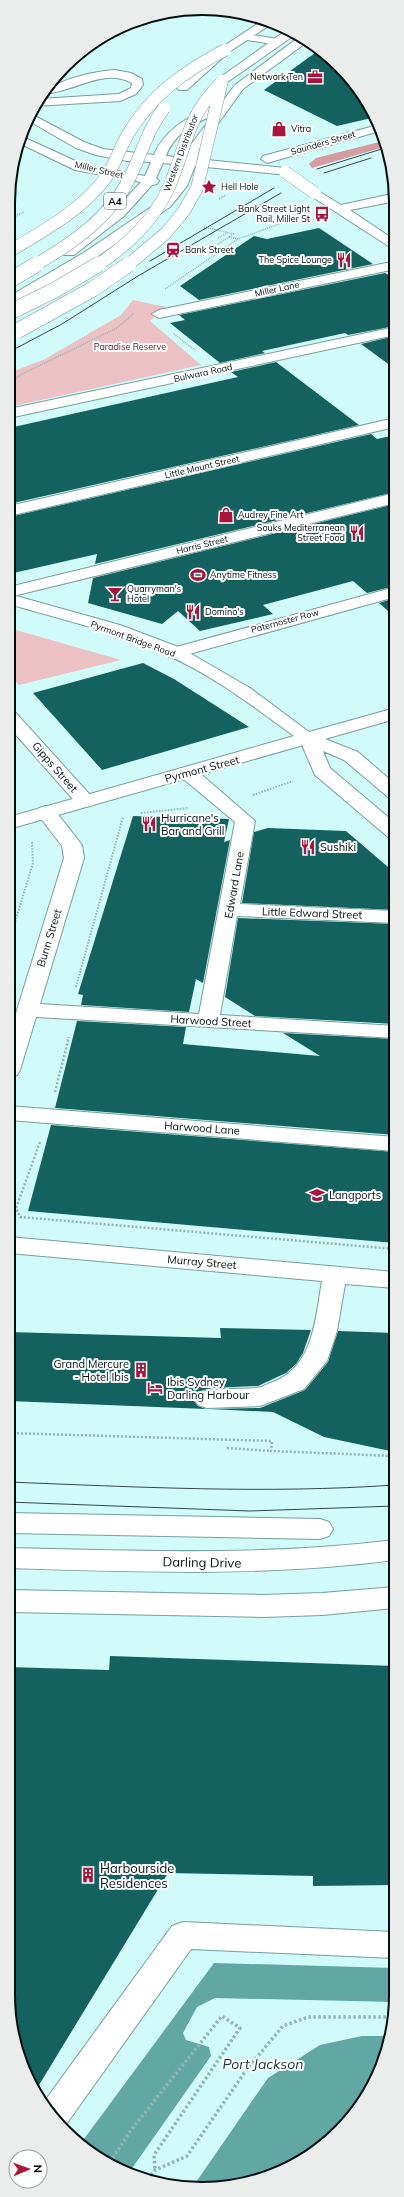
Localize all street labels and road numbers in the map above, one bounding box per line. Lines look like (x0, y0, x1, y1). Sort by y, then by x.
street label: Western Distributor (161, 112, 201, 193)
street label: Saunders Street (289, 128, 356, 157)
street label: Miller Street (74, 159, 124, 180)
road number: A4 (104, 193, 126, 209)
street label: Miller Lane (254, 278, 300, 299)
street label: Bulwara Road (173, 361, 233, 384)
street label: Little Mount Street (163, 453, 240, 480)
street label: Harris Street (175, 533, 229, 556)
street label: Paternoster Row (250, 606, 320, 635)
street label: Pyrmont Bridge Road (89, 618, 177, 660)
street label: Gipps Street (29, 739, 81, 795)
street label: Pyrmont Street (163, 752, 241, 786)
street label: Edward Lane (221, 851, 247, 919)
street label: Little Edward Street (262, 904, 363, 922)
street label: Bunn Street (34, 907, 65, 969)
street label: Harwood Street (170, 1012, 252, 1030)
street label: Harwood Lane (164, 1118, 240, 1138)
street label: Murray Street (167, 1252, 237, 1272)
street label: Darling Drive (163, 1553, 241, 1571)

